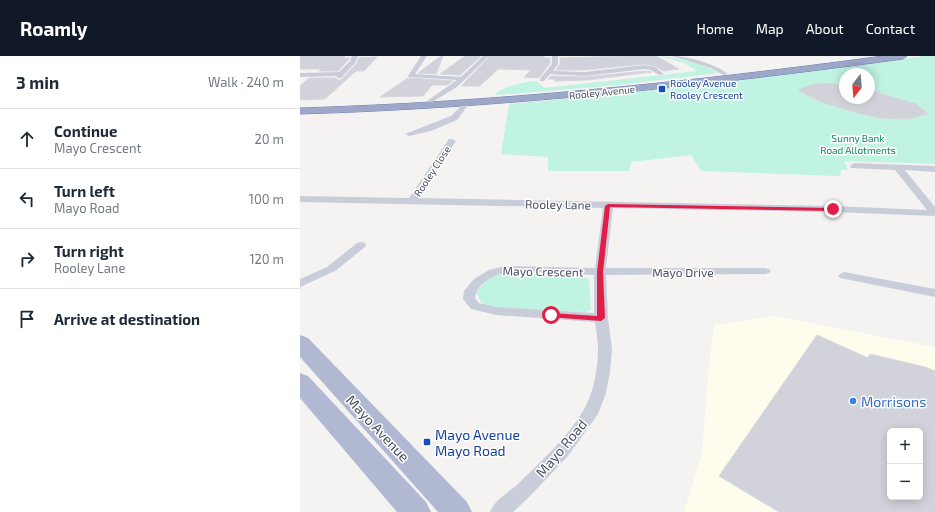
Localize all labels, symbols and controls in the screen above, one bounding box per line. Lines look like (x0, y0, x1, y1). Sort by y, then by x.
text: Roamly (20, 17, 87, 40)
text: Home (697, 20, 734, 37)
text: Map (756, 20, 784, 37)
text: About (806, 20, 844, 37)
text: Contact (866, 20, 915, 37)
north arrow (839, 68, 875, 104)
text: 3 min (16, 72, 59, 92)
text: Walk · 240 m (208, 74, 284, 90)
place label: Rooley Avenue Rooley Crescent (670, 77, 743, 101)
street label: Rooley Avenue (568, 83, 636, 101)
marker: Rooley Avenue Rooley Crescent (657, 84, 667, 94)
text: Continue (54, 122, 117, 140)
icon: ahead (16, 128, 38, 150)
text: 20 m (255, 131, 284, 147)
park label: Sunny Bank Road Allotments (820, 132, 896, 156)
text: Mayo Crescent (54, 140, 141, 156)
street label: Rooley Close (411, 143, 453, 199)
text: Turn left (54, 182, 115, 200)
icon: left (16, 188, 38, 210)
text: 100 m (249, 191, 284, 207)
street label: Rooley Lane (525, 196, 591, 212)
text: Mayo Road (54, 200, 120, 216)
route end (824, 200, 842, 218)
text: Turn right (54, 242, 124, 260)
icon: right (16, 248, 38, 270)
text: 120 m (249, 251, 284, 267)
text: Rooley Lane (54, 260, 125, 276)
street label: Mayo Crescent (503, 263, 584, 279)
street label: Mayo Drive (652, 265, 714, 279)
route start (542, 306, 560, 324)
icon: arrive (16, 308, 38, 330)
text: Arrive at destination (54, 310, 200, 328)
street label: Mayo Avenue (343, 391, 413, 465)
place label: Morrisons (861, 393, 926, 410)
marker: Morrisons (848, 396, 858, 406)
street label: Mayo Road (532, 415, 590, 481)
place label: Mayo Avenue Mayo Road (435, 426, 520, 459)
map controls (887, 428, 923, 500)
button: + (887, 428, 923, 464)
marker: Mayo Avenue Mayo Road (422, 437, 432, 447)
button: − (887, 464, 923, 500)

